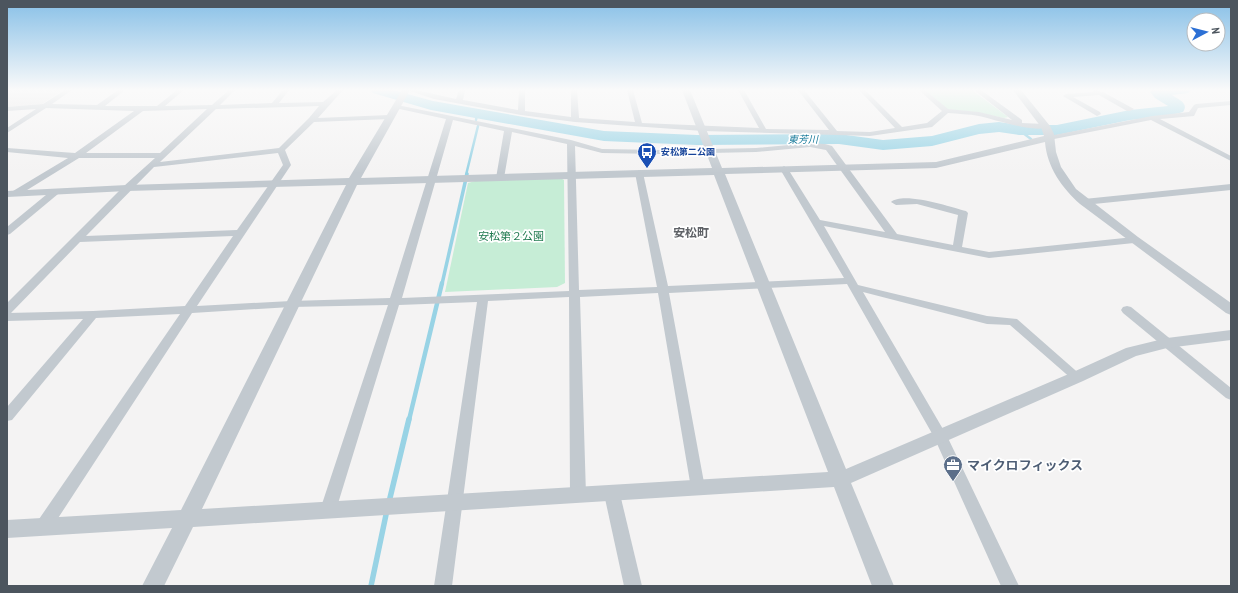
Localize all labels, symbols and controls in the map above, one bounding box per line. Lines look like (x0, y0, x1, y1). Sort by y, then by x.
north arrow (1186, 12, 1226, 52)
text: N (1209, 27, 1223, 35)
water label: 東芳川 (788, 133, 819, 146)
bus stop icon: 安松第二公園 (636, 141, 658, 169)
place label: 安松第二公園 (661, 146, 715, 157)
district label: 安松町 (673, 225, 709, 240)
park label: 安松第２公園 (478, 229, 544, 243)
office icon: マイクロフィックス (942, 454, 964, 482)
place label: マイクロフィックス (967, 457, 1083, 474)

